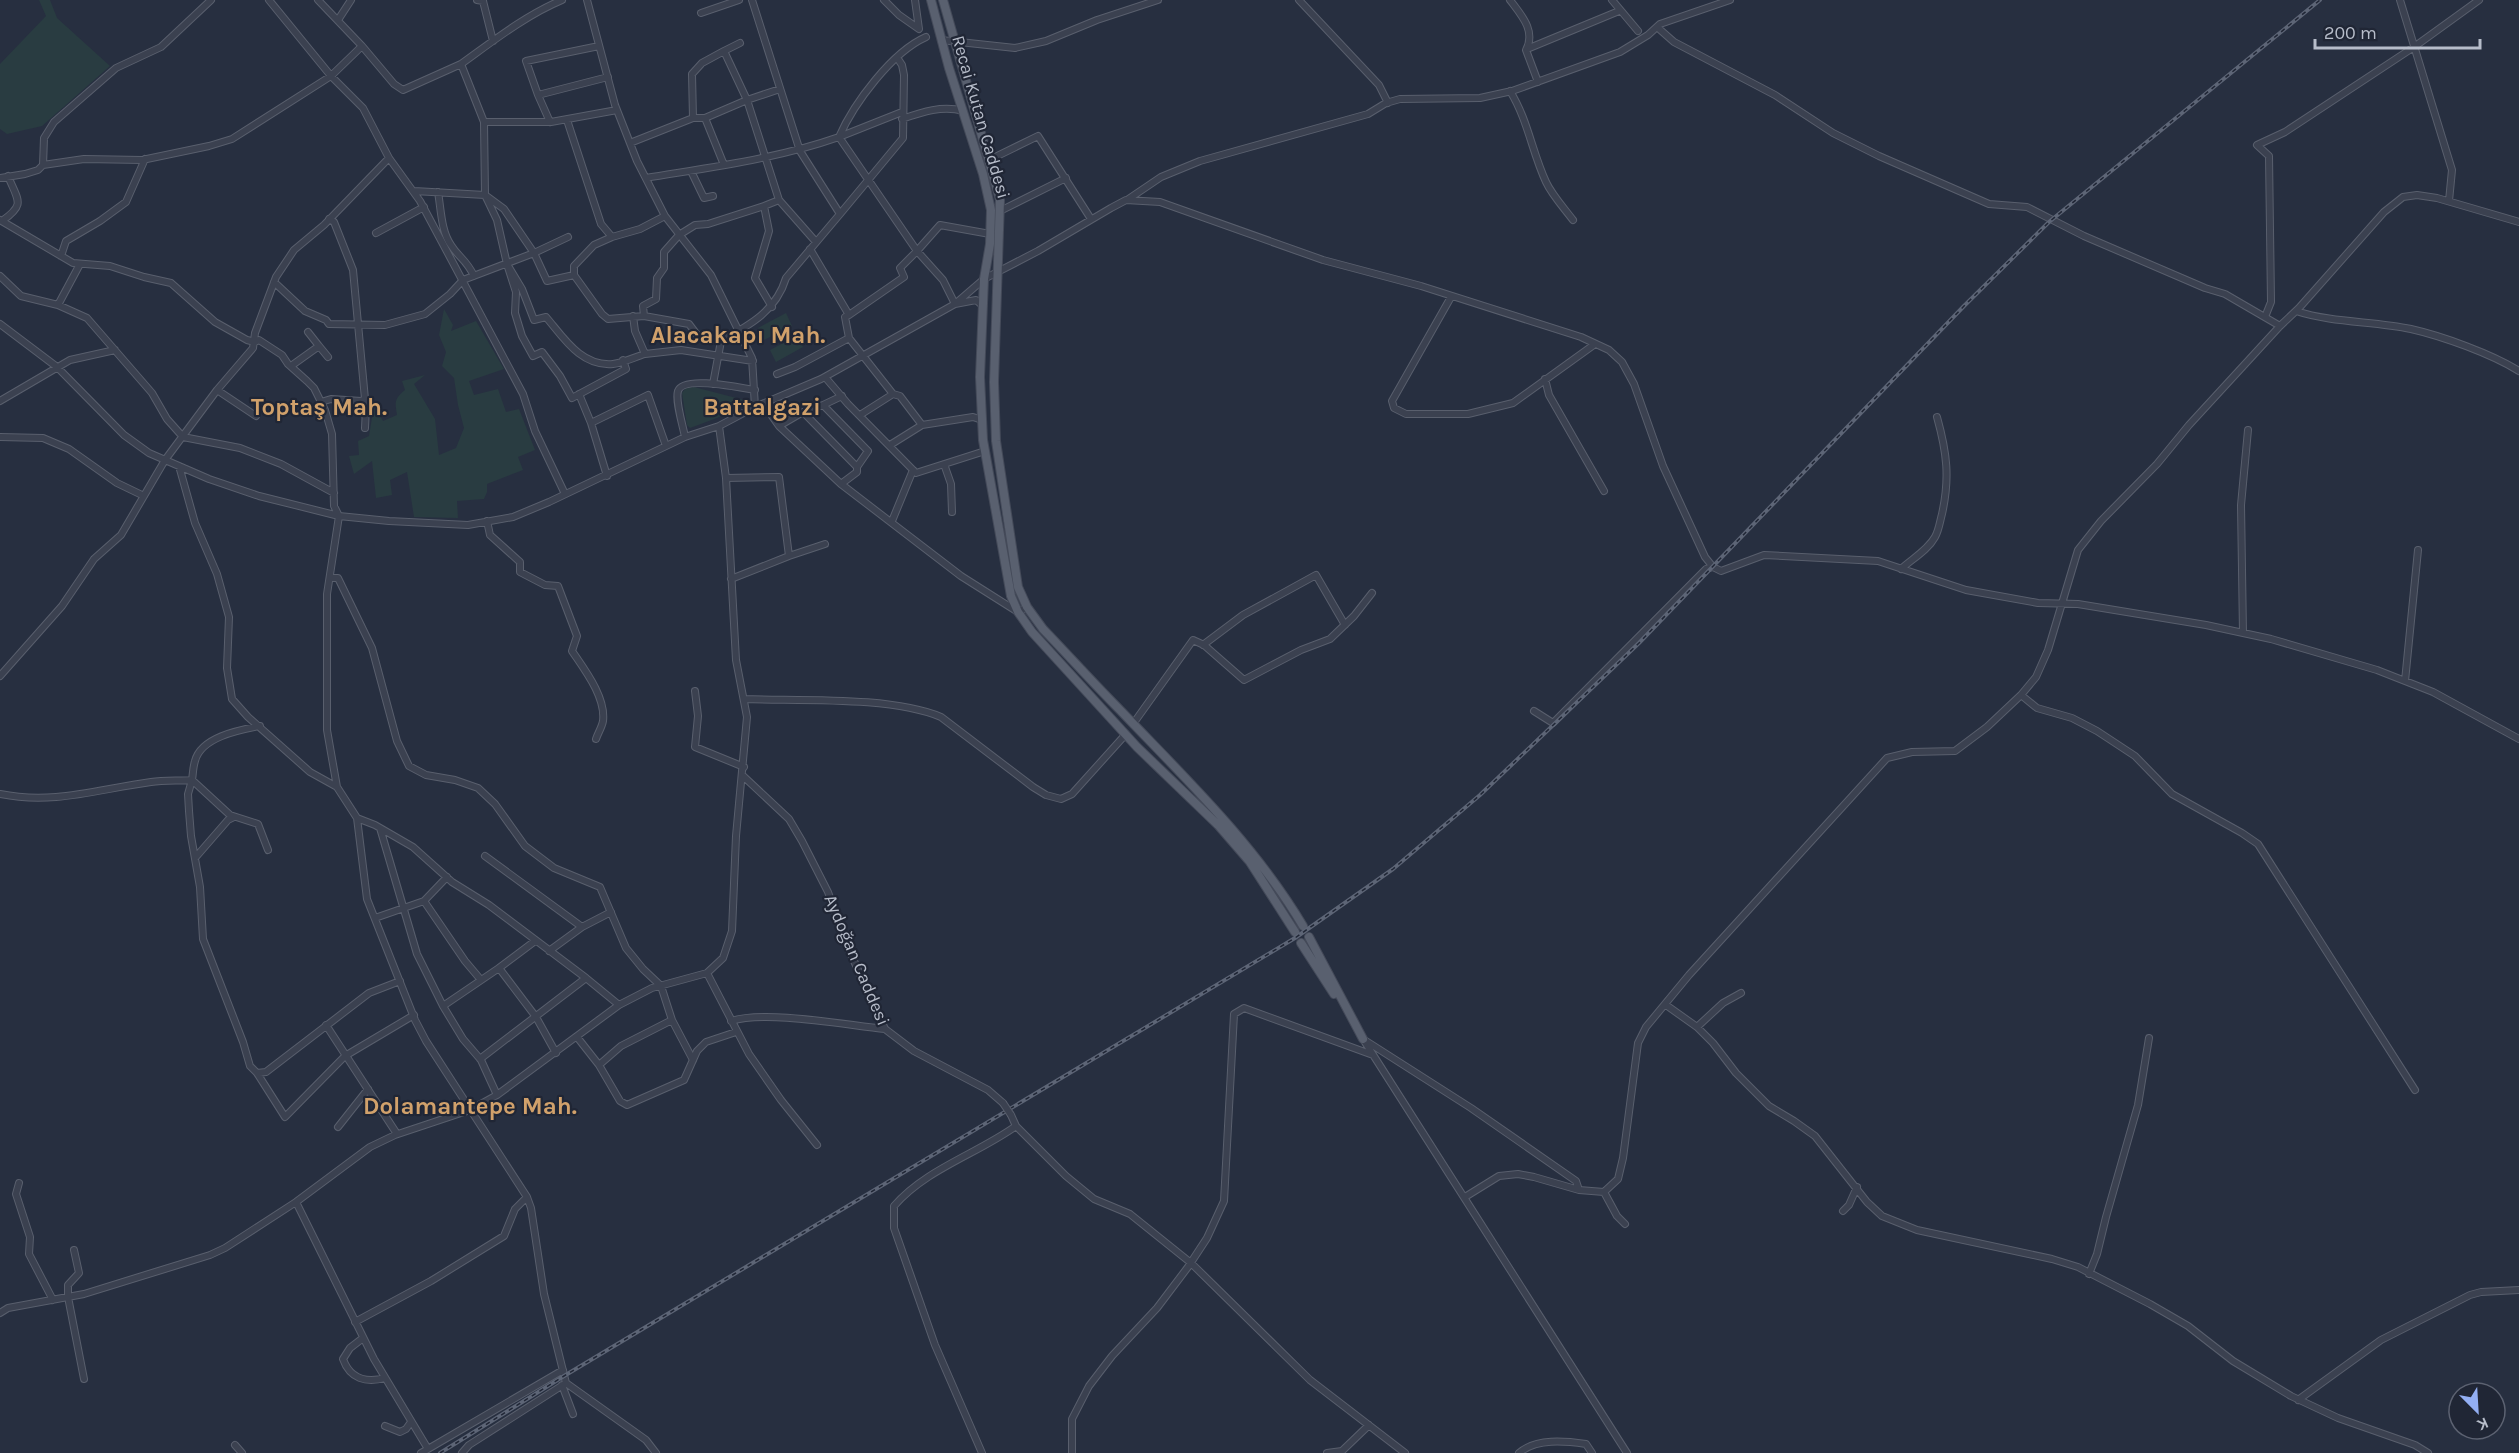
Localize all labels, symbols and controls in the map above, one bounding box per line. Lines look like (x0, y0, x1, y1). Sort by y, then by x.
scale bar (2315, 12, 2480, 50)
text: 200 m (2324, 22, 2377, 44)
street label: Recai Kutan Caddesi (947, 33, 1015, 201)
district label: Alacakapı Mah. (650, 321, 826, 349)
district label: Toptaş Mah. (251, 393, 387, 421)
district label: Battalgazi (703, 393, 821, 421)
street label: Aydoğan Caddesi (819, 891, 895, 1029)
district label: Dolamantepe Mah. (363, 1092, 577, 1120)
north arrow (2447, 1381, 2507, 1441)
text: K (2474, 1413, 2492, 1435)

